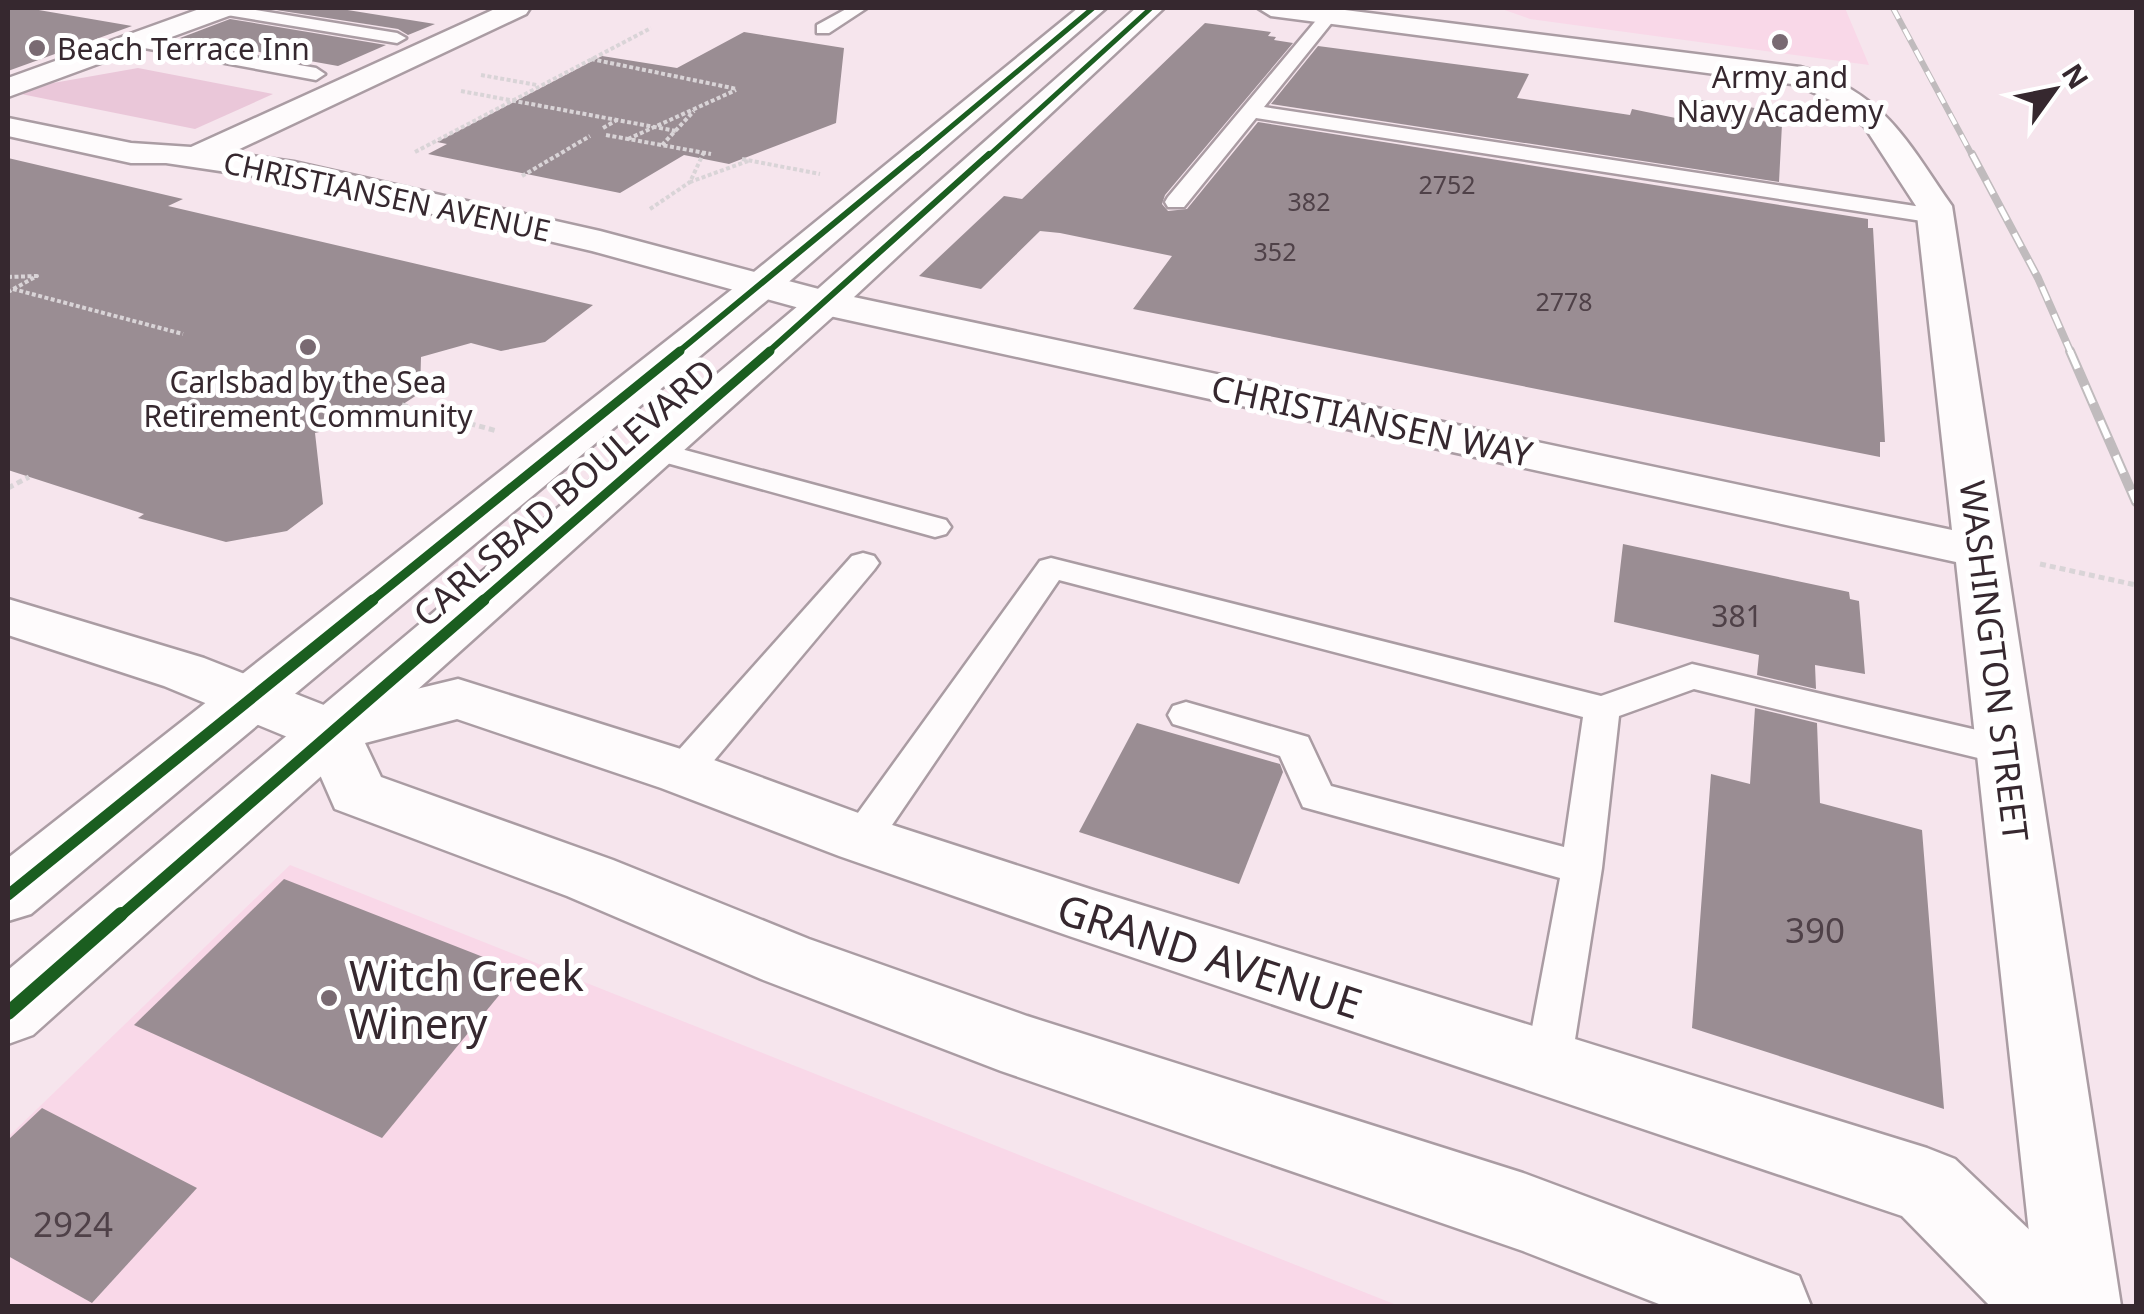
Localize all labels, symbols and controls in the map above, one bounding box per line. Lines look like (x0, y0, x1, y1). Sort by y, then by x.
place label: Beach Terrace Inn (57, 28, 310, 69)
marker: Army and Navy Academy (1769, 31, 1791, 53)
marker: Beach Terrace Inn (26, 37, 48, 59)
north arrow (2004, 40, 2104, 140)
place label: Army and Navy Academy (1676, 56, 1884, 131)
text: N (2054, 56, 2098, 96)
street label: CHRISTIANSEN AVENUE (220, 141, 554, 251)
house number: 2752 (1418, 167, 1476, 201)
house number: 382 (1288, 184, 1330, 218)
house number: 352 (1254, 234, 1296, 268)
house number: 2778 (1535, 284, 1593, 318)
marker: Carlsbad by the Sea Retirement Community (297, 336, 319, 358)
street label: CARLSBAD BOULEVARD (403, 348, 725, 636)
place label: Carlsbad by the Sea Retirement Community (143, 361, 473, 436)
street label: CHRISTIANSEN WAY (1207, 363, 1537, 477)
street label: WASHINGTON STREET (1950, 478, 2041, 845)
house number: 381 (1711, 595, 1763, 636)
street label: GRAND AVENUE (1051, 879, 1369, 1031)
house number: 390 (1785, 906, 1845, 953)
place label: Witch Creek Winery (349, 946, 585, 1051)
marker: Witch Creek Winery (318, 987, 340, 1009)
house number: 2924 (33, 1200, 113, 1247)

